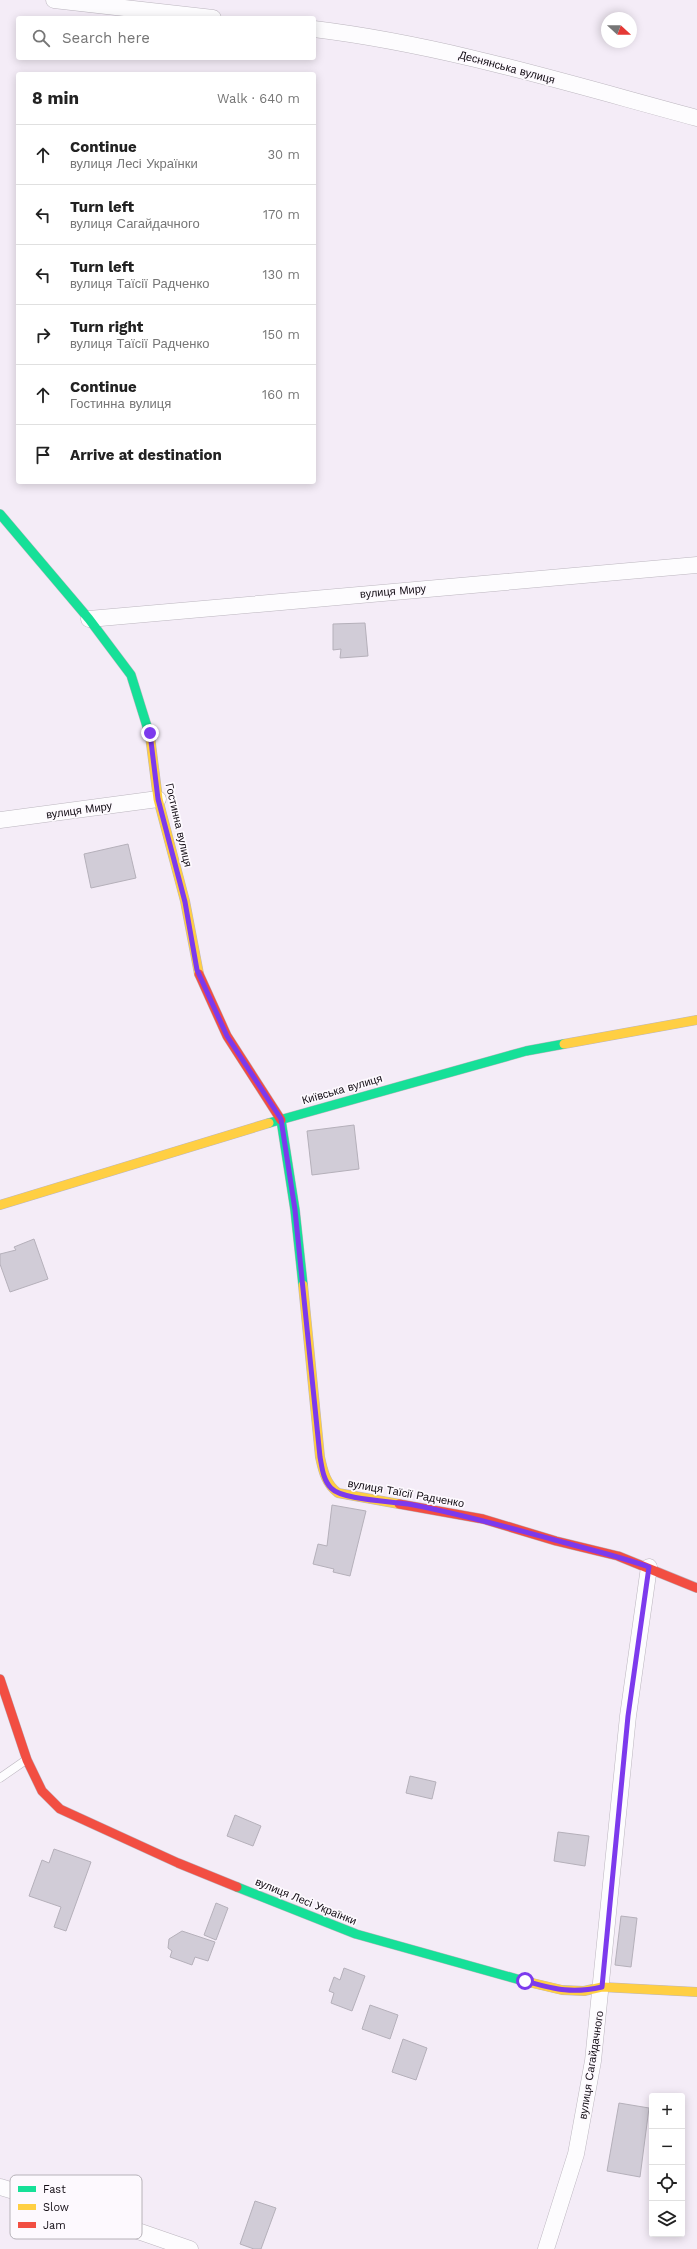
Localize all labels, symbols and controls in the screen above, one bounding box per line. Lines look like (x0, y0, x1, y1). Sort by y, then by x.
north arrow (601, 12, 637, 48)
search box (16, 16, 316, 60)
icon: search (30, 27, 52, 49)
text: Search here (62, 29, 150, 47)
street label: Деснянська вулиця (457, 48, 556, 87)
text: 8 min (32, 88, 79, 108)
text: Walk · 640 m (217, 91, 300, 106)
text: Continue (70, 138, 137, 156)
icon: ahead (32, 144, 54, 166)
text: 30 m (268, 147, 300, 162)
text: вулиця Лесі Українки (70, 156, 198, 171)
text: Turn left (70, 198, 134, 216)
icon: left (32, 204, 54, 226)
text: 170 m (263, 207, 300, 222)
text: вулиця Сагайдачного (70, 216, 200, 231)
text: Turn left (70, 258, 134, 276)
icon: left (32, 264, 54, 286)
text: 130 m (262, 267, 300, 282)
text: вулиця Таїсії Радченко (70, 276, 210, 291)
text: Turn right (70, 318, 143, 336)
icon: right (32, 324, 54, 346)
text: 150 m (262, 327, 300, 342)
text: вулиця Таїсії Радченко (70, 336, 210, 351)
text: Continue (70, 378, 137, 396)
icon: ahead (32, 384, 54, 406)
text: 160 m (262, 387, 300, 402)
text: Гостинна вулиця (70, 396, 171, 411)
icon: arrive (32, 444, 54, 466)
text: Arrive at destination (70, 446, 222, 464)
street label: вулиця Миру (359, 582, 427, 601)
route end (141, 724, 159, 742)
street label: Гостинна вулиця (163, 782, 194, 868)
street label: вулиця Миру (45, 799, 113, 822)
street label: Київська вулиця (300, 1072, 384, 1107)
street label: вулиця Таїсії Радченко (347, 1477, 465, 1510)
street label: вулиця Лесі Українки (253, 1875, 358, 1928)
route start (516, 1972, 534, 1990)
street label: вулиця Сагайдачного (576, 2010, 606, 2120)
map controls (649, 2093, 685, 2237)
button: + (649, 2093, 685, 2129)
button: − (649, 2129, 685, 2165)
button: locate (649, 2165, 685, 2201)
legend (10, 2175, 142, 2239)
text: Fast (43, 2183, 66, 2196)
text: Slow (43, 2201, 69, 2214)
button: layers (649, 2201, 685, 2237)
text: Jam (43, 2219, 66, 2232)

